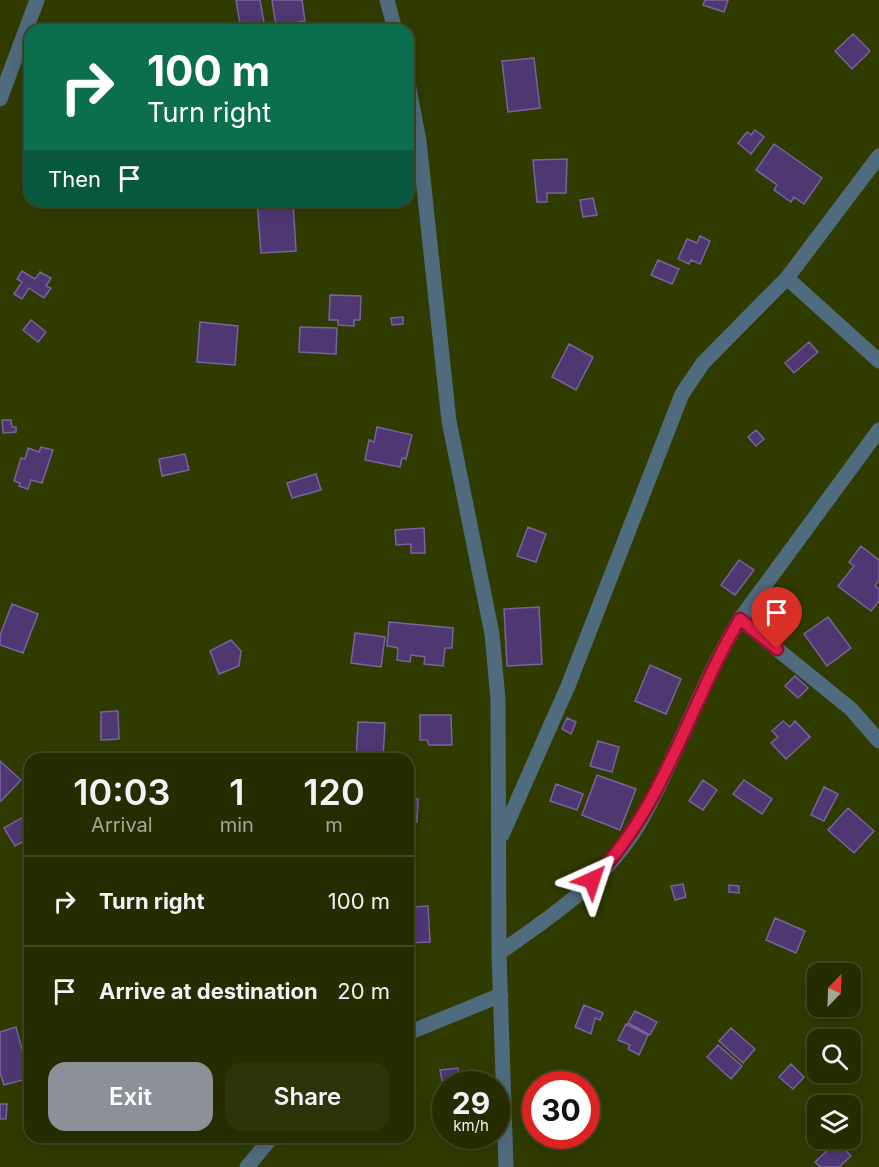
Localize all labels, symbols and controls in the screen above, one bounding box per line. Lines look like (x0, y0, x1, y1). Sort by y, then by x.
text: 100 m (147, 45, 270, 96)
icon: right (48, 48, 126, 126)
text: Turn right (147, 96, 271, 129)
icon: arrive (113, 162, 146, 195)
text: Then (48, 166, 101, 192)
pin (751, 587, 802, 649)
icon: arrive (760, 596, 793, 629)
text: 10:03 (73, 770, 170, 814)
text: 1 (229, 770, 244, 814)
text: 120 (303, 770, 365, 814)
text: Arrival (91, 813, 153, 837)
text: min (220, 813, 254, 837)
text: m (325, 813, 343, 837)
position arrow (560, 848, 624, 912)
icon: right (48, 885, 81, 918)
text: Turn right (99, 888, 205, 914)
text: 100 m (328, 888, 390, 914)
north arrow (807, 963, 861, 1017)
map controls (807, 963, 861, 1149)
icon: arrive (48, 975, 81, 1008)
text: Arrive at destination (99, 978, 318, 1004)
text: 20 m (337, 978, 390, 1004)
button: search (807, 1029, 861, 1083)
button: Exit (48, 1062, 213, 1131)
button: Share (225, 1062, 390, 1131)
speed limit sign: 30 (522, 1071, 600, 1149)
text: 29 (452, 1085, 490, 1121)
button: layers (807, 1095, 861, 1149)
text: km/h (453, 1116, 489, 1135)

